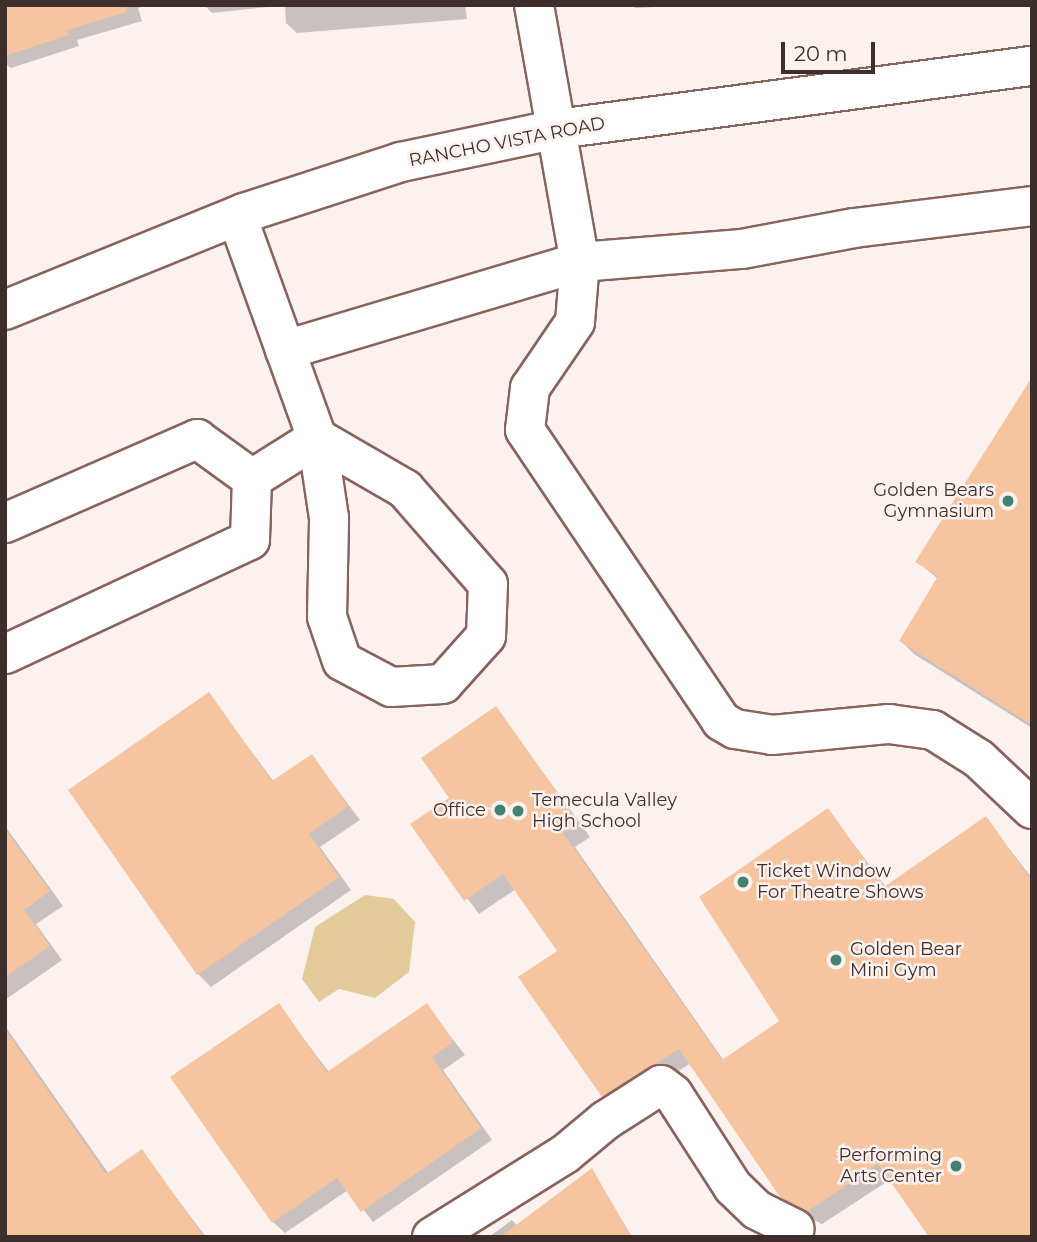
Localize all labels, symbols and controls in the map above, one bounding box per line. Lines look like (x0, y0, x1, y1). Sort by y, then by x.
scale bar (785, 28, 880, 72)
text: 20 m (794, 41, 848, 66)
street label: RANCHO VISTA ROAD (407, 112, 607, 172)
place label: Golden Bears Gymnasium (873, 480, 994, 522)
marker: Golden Bears Gymnasium (1000, 493, 1016, 509)
place label: Temecula Valley High School (532, 790, 677, 832)
place label: Office (433, 799, 486, 821)
marker: Office (492, 802, 508, 818)
marker: Temecula Valley High School (510, 803, 526, 819)
place label: Ticket Window For Theatre Shows (757, 861, 924, 903)
marker: Ticket Window For Theatre Shows (735, 874, 751, 890)
place label: Golden Bear Mini Gym (850, 939, 962, 982)
marker: Golden Bear Mini Gym (828, 952, 844, 968)
place label: Performing Arts Center (838, 1145, 942, 1188)
marker: Performing Arts Center (948, 1158, 964, 1174)

